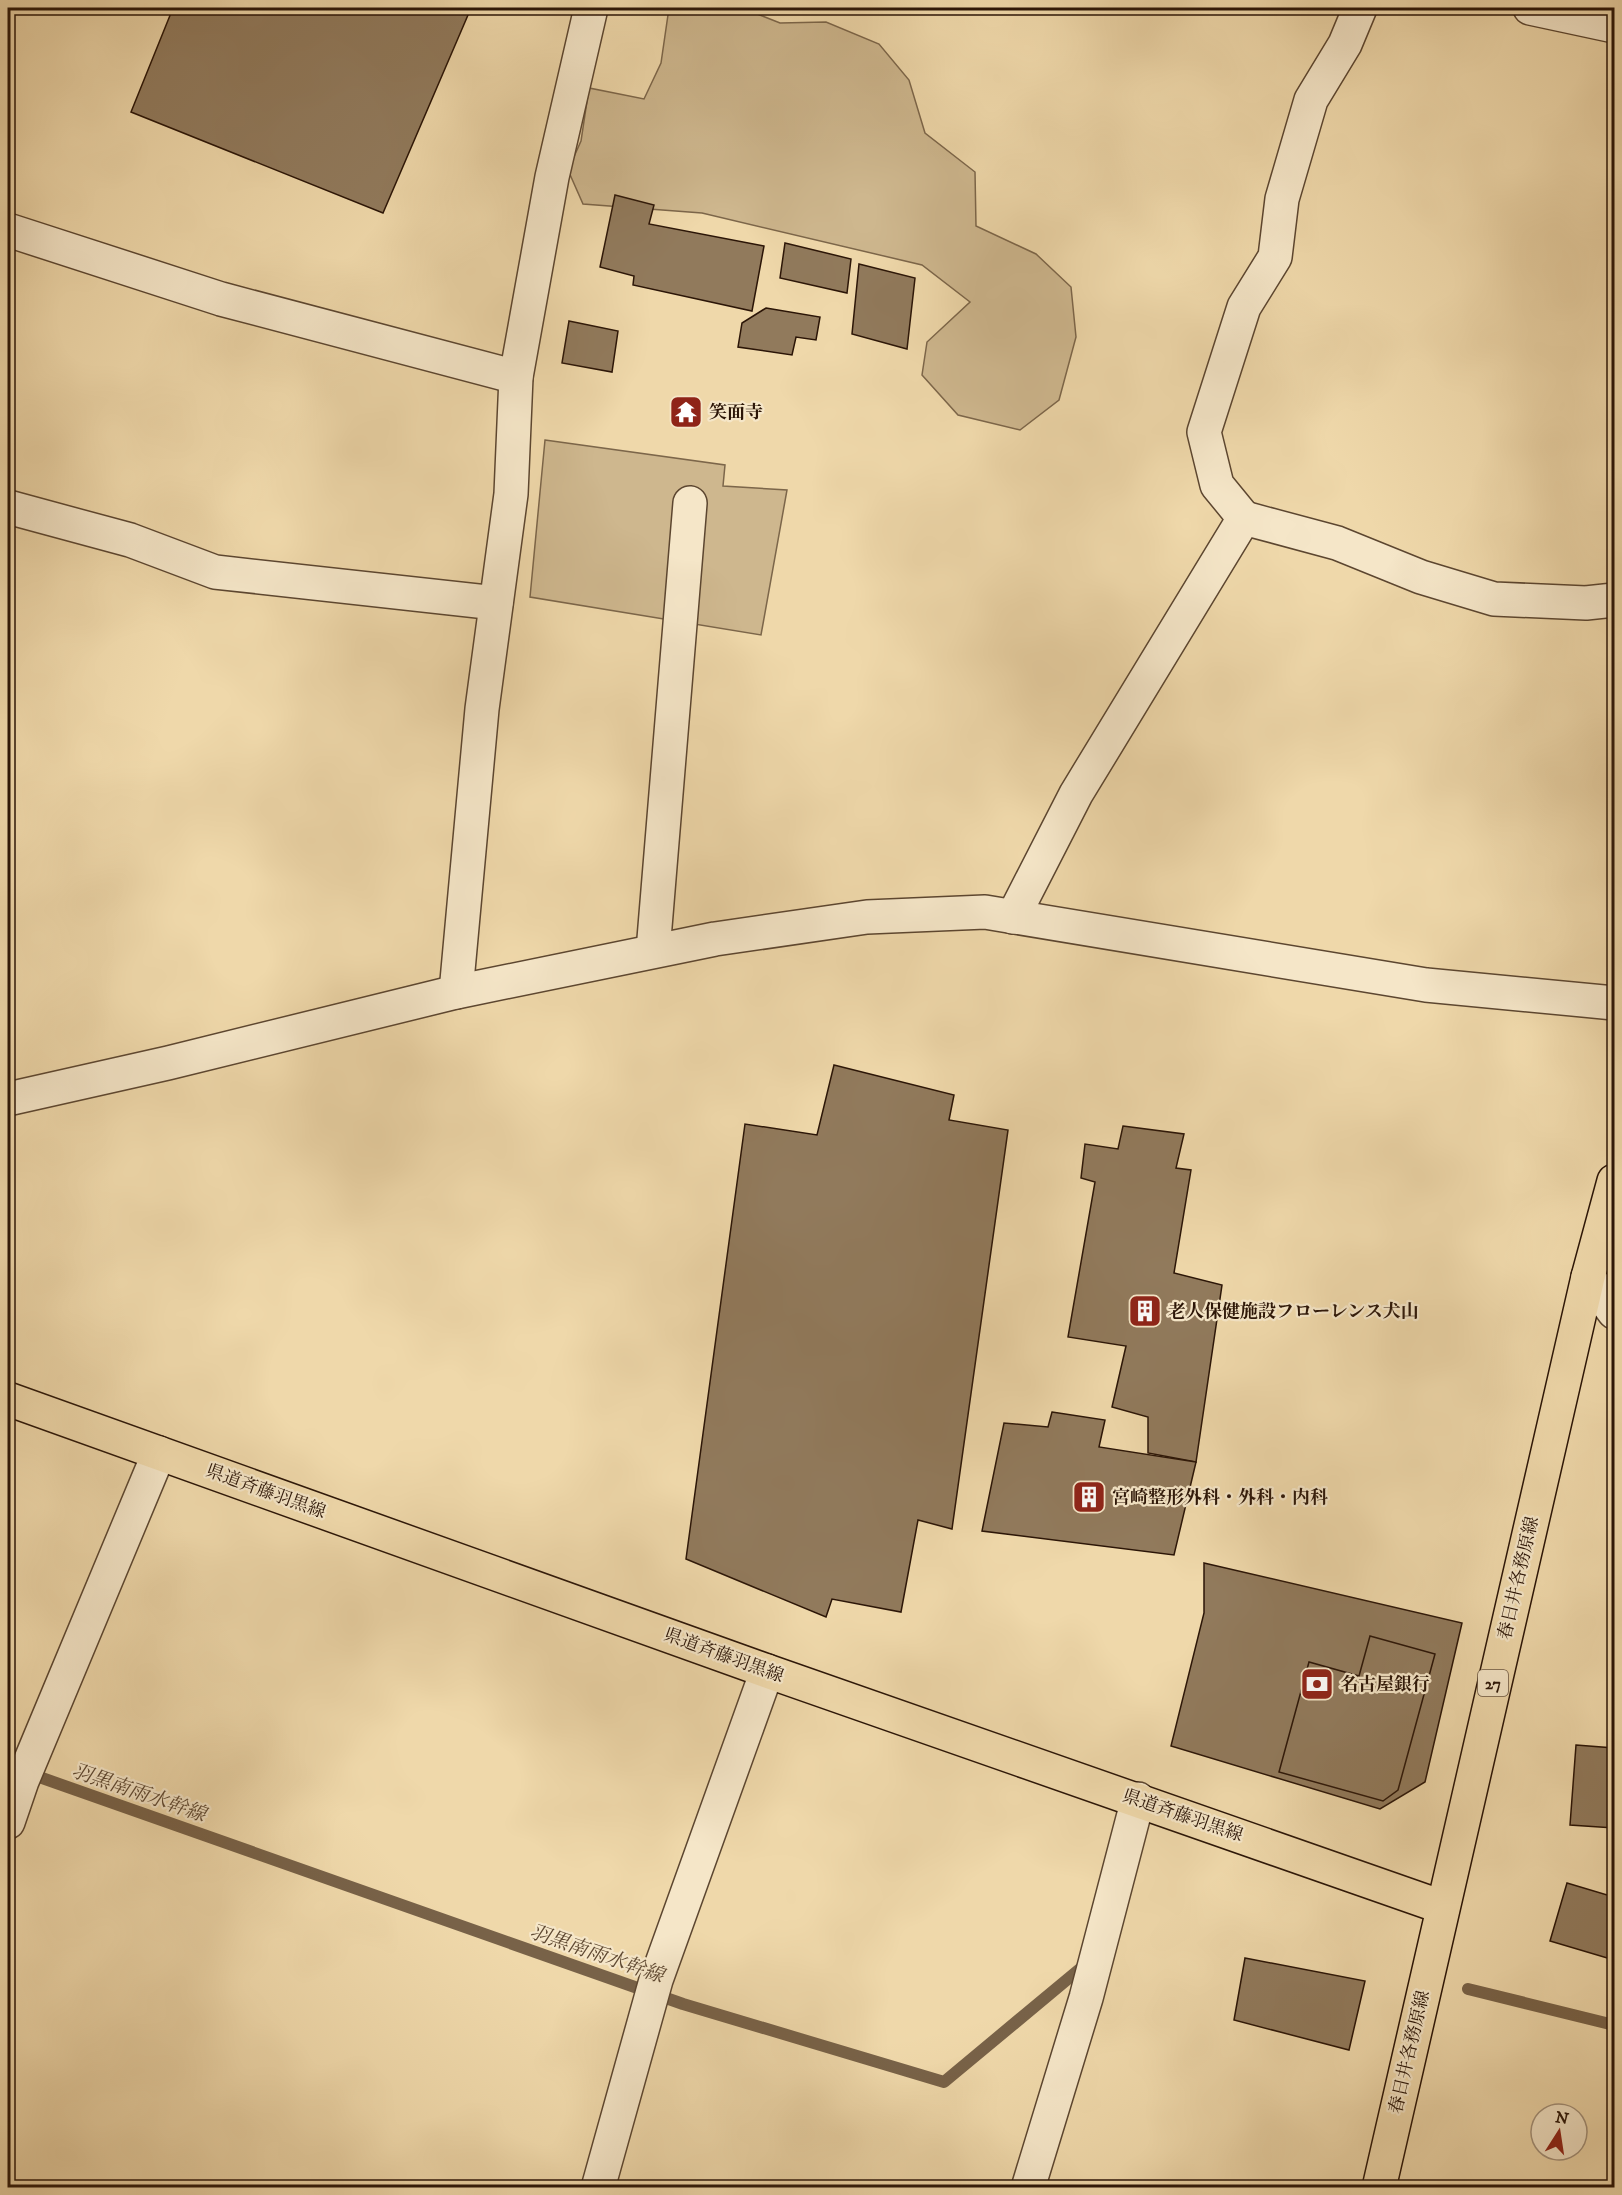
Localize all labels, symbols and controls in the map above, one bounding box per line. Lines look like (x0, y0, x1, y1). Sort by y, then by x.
temple icon: 笑面寺 (668, 394, 704, 430)
place label: 笑面寺 (709, 402, 763, 424)
building icon: 老人保健施設フローレンス犬山 (1127, 1293, 1163, 1329)
place label: 老人保健施設フローレンス犬山 (1168, 1301, 1419, 1323)
street label: 県道斉藤羽黒線 (203, 1460, 329, 1524)
building icon: 宮崎整形外科・外科・内科 (1071, 1479, 1107, 1515)
place label: 宮崎整形外科・外科・内科 (1112, 1487, 1328, 1509)
street label: 春日井各務原線 (1494, 1514, 1544, 1642)
street label: 県道斉藤羽黒線 (661, 1624, 787, 1688)
bank icon: 名古屋銀行 (1299, 1666, 1335, 1702)
road number: 27 (1478, 1670, 1508, 1696)
place label: 名古屋銀行 (1340, 1674, 1430, 1696)
water label: 羽黒南雨水幹線 (68, 1759, 212, 1829)
street label: 県道斉藤羽黒線 (1120, 1785, 1246, 1847)
water label: 羽黒南雨水幹線 (526, 1920, 670, 1990)
street label: 春日井各務原線 (1385, 1988, 1435, 2116)
north arrow (1529, 2102, 1589, 2162)
text: N (1553, 2107, 1570, 2129)

